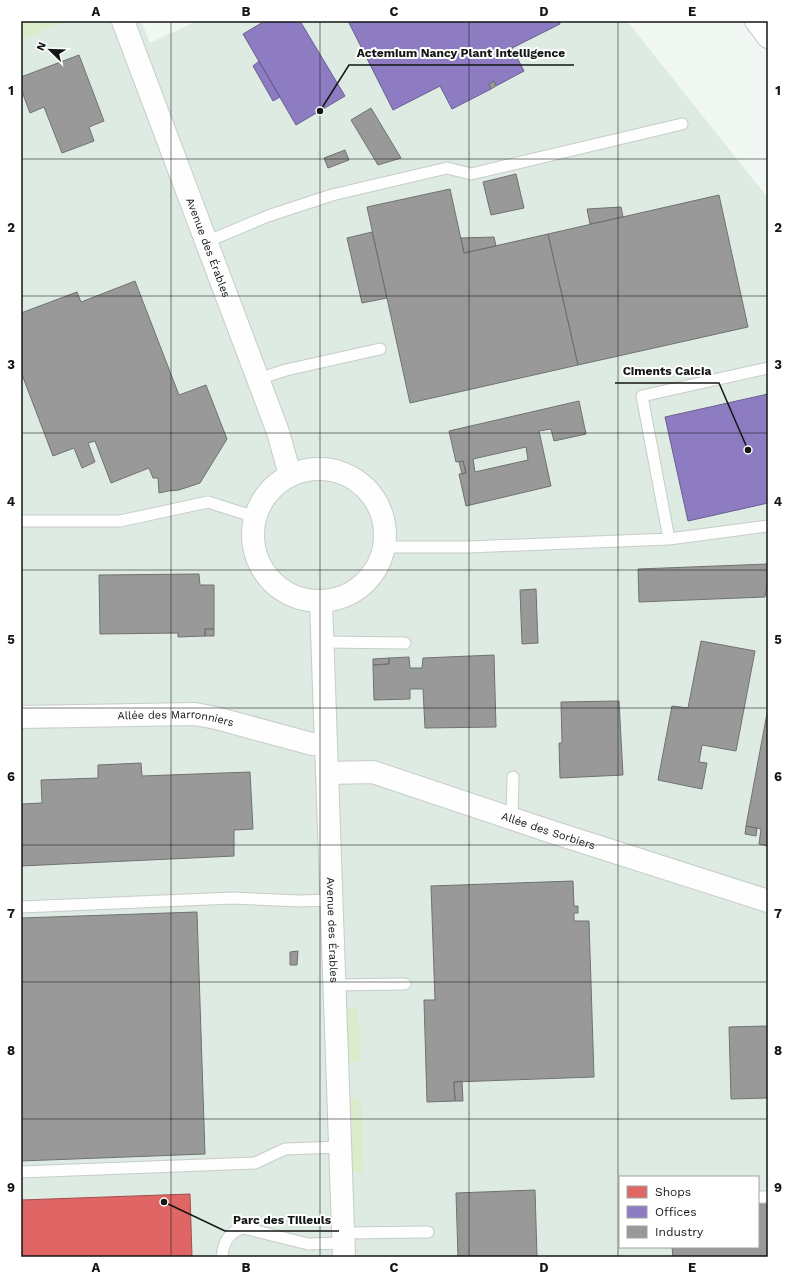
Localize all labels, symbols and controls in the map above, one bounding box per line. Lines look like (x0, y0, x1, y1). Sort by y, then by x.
text: A (92, 4, 101, 19)
text: B (242, 4, 251, 19)
text: C (390, 4, 399, 19)
text: D (539, 4, 549, 19)
text: E (688, 4, 696, 19)
north arrow (30, 30, 70, 70)
text: N (34, 40, 49, 53)
callout: Actemium Nancy Plant Intelligence (349, 41, 574, 65)
text: Actemium Nancy Plant Intelligence (357, 46, 565, 60)
text: 1 (8, 83, 14, 98)
text: 1 (775, 83, 781, 98)
street label: Avenue des Érables (184, 196, 233, 299)
text: 2 (7, 220, 15, 235)
text: 2 (774, 220, 782, 235)
text: 3 (7, 357, 15, 372)
text: 3 (774, 357, 782, 372)
callout: Ciments Calcia (615, 359, 719, 383)
text: Ciments Calcia (623, 364, 711, 378)
text: 4 (7, 494, 16, 509)
text: 4 (774, 494, 783, 509)
text: 5 (7, 632, 15, 647)
text: 5 (774, 632, 782, 647)
street label: Allée des Marronniers (117, 707, 236, 729)
text: 6 (7, 769, 15, 784)
text: 6 (774, 769, 782, 784)
street label: Allée des Sorbiers (500, 809, 597, 852)
street label: Avenue des Érables (324, 877, 341, 983)
text: 7 (7, 906, 15, 921)
text: 7 (774, 906, 782, 921)
text: 8 (7, 1043, 15, 1058)
text: 8 (774, 1043, 782, 1058)
legend (619, 1176, 759, 1248)
text: 9 (7, 1180, 15, 1195)
text: 9 (774, 1180, 782, 1195)
text: Shops (655, 1185, 691, 1199)
text: Offices (655, 1205, 697, 1219)
callout: Parc des Tilleuls (225, 1207, 339, 1231)
text: Parc des Tilleuls (233, 1213, 332, 1227)
text: Industry (655, 1225, 704, 1239)
text: A (92, 1260, 101, 1275)
text: B (242, 1260, 251, 1275)
text: C (390, 1260, 399, 1275)
text: D (539, 1260, 549, 1275)
text: E (688, 1260, 696, 1275)

